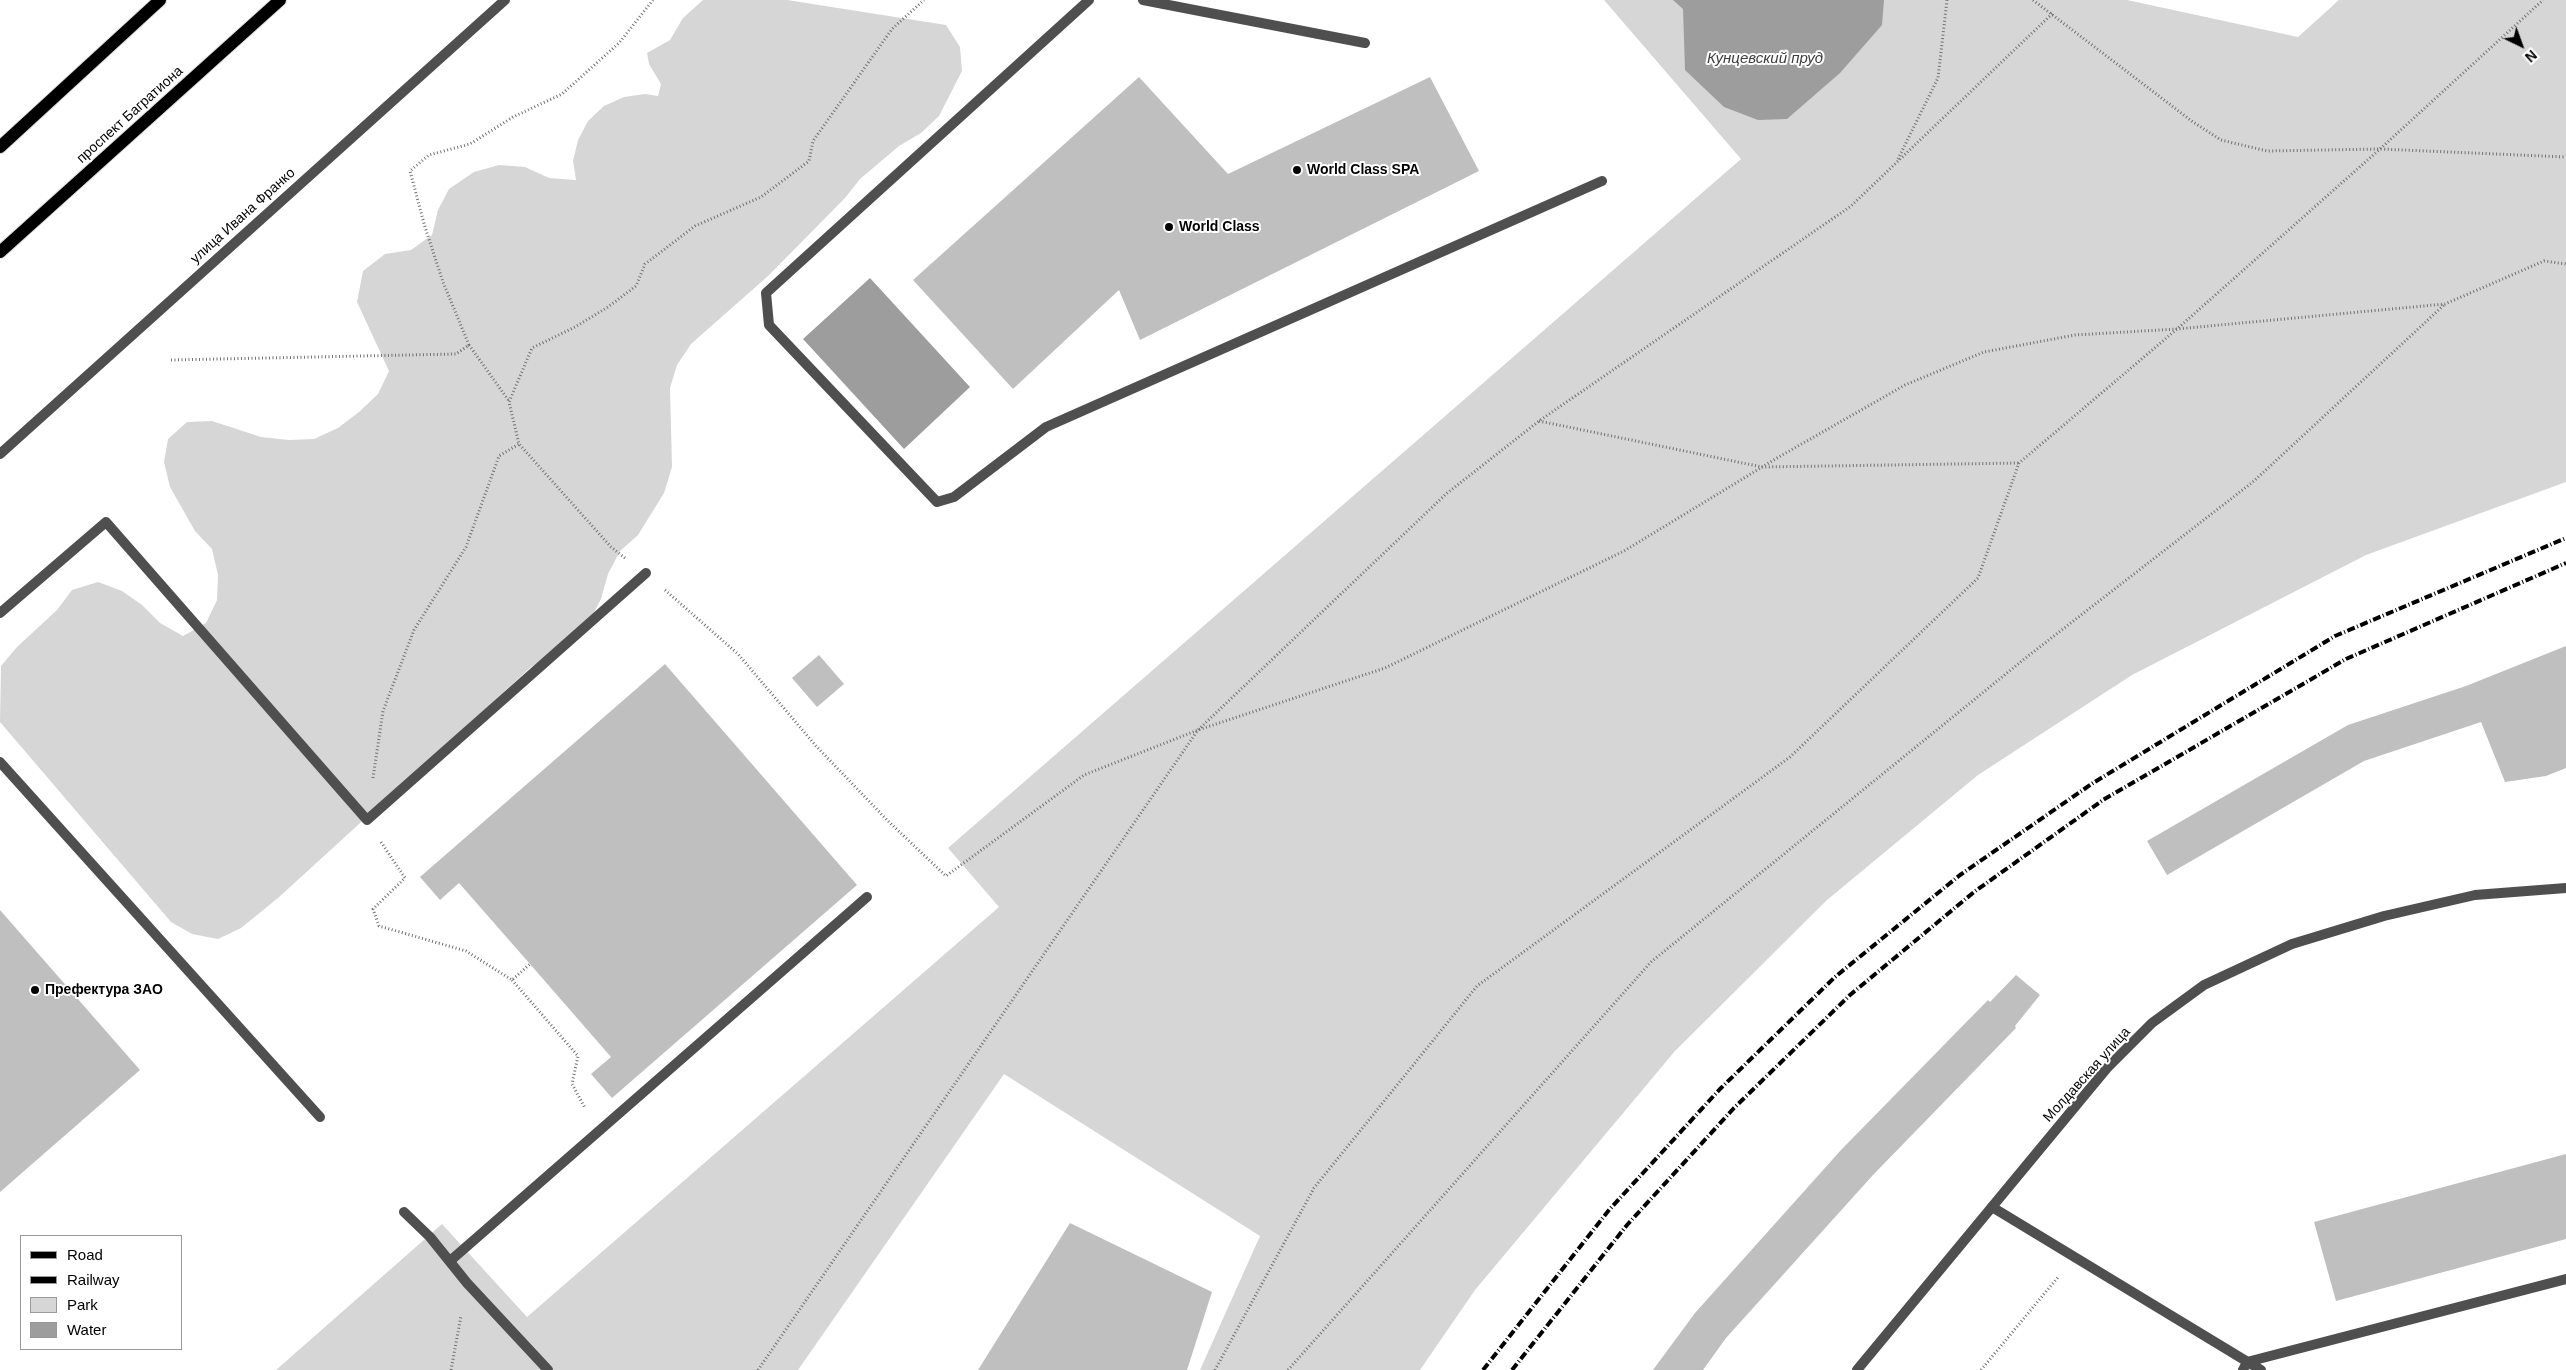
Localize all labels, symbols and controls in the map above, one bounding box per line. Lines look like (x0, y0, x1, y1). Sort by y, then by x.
north arrow (2496, 20, 2546, 70)
text: N (2522, 47, 2540, 65)
water label: Кунцевский пруд (1707, 50, 1823, 68)
street label: проспект Багратиона (73, 63, 187, 167)
place label: World Class SPA (1307, 162, 1419, 178)
marker: World Class SPA (1291, 164, 1303, 176)
street label: улица Ивана Франко (187, 165, 299, 267)
place label: World Class (1179, 219, 1260, 235)
marker: World Class (1163, 221, 1175, 233)
place label: Префектура ЗАО (45, 982, 163, 998)
marker: Префектура ЗАО (29, 984, 41, 996)
street label: Молдавская улица (2040, 1024, 2134, 1126)
legend (20, 1235, 182, 1350)
text: Road (67, 1246, 103, 1263)
text: Railway (67, 1271, 120, 1288)
text: Park (67, 1296, 98, 1313)
text: Water (67, 1321, 106, 1338)

